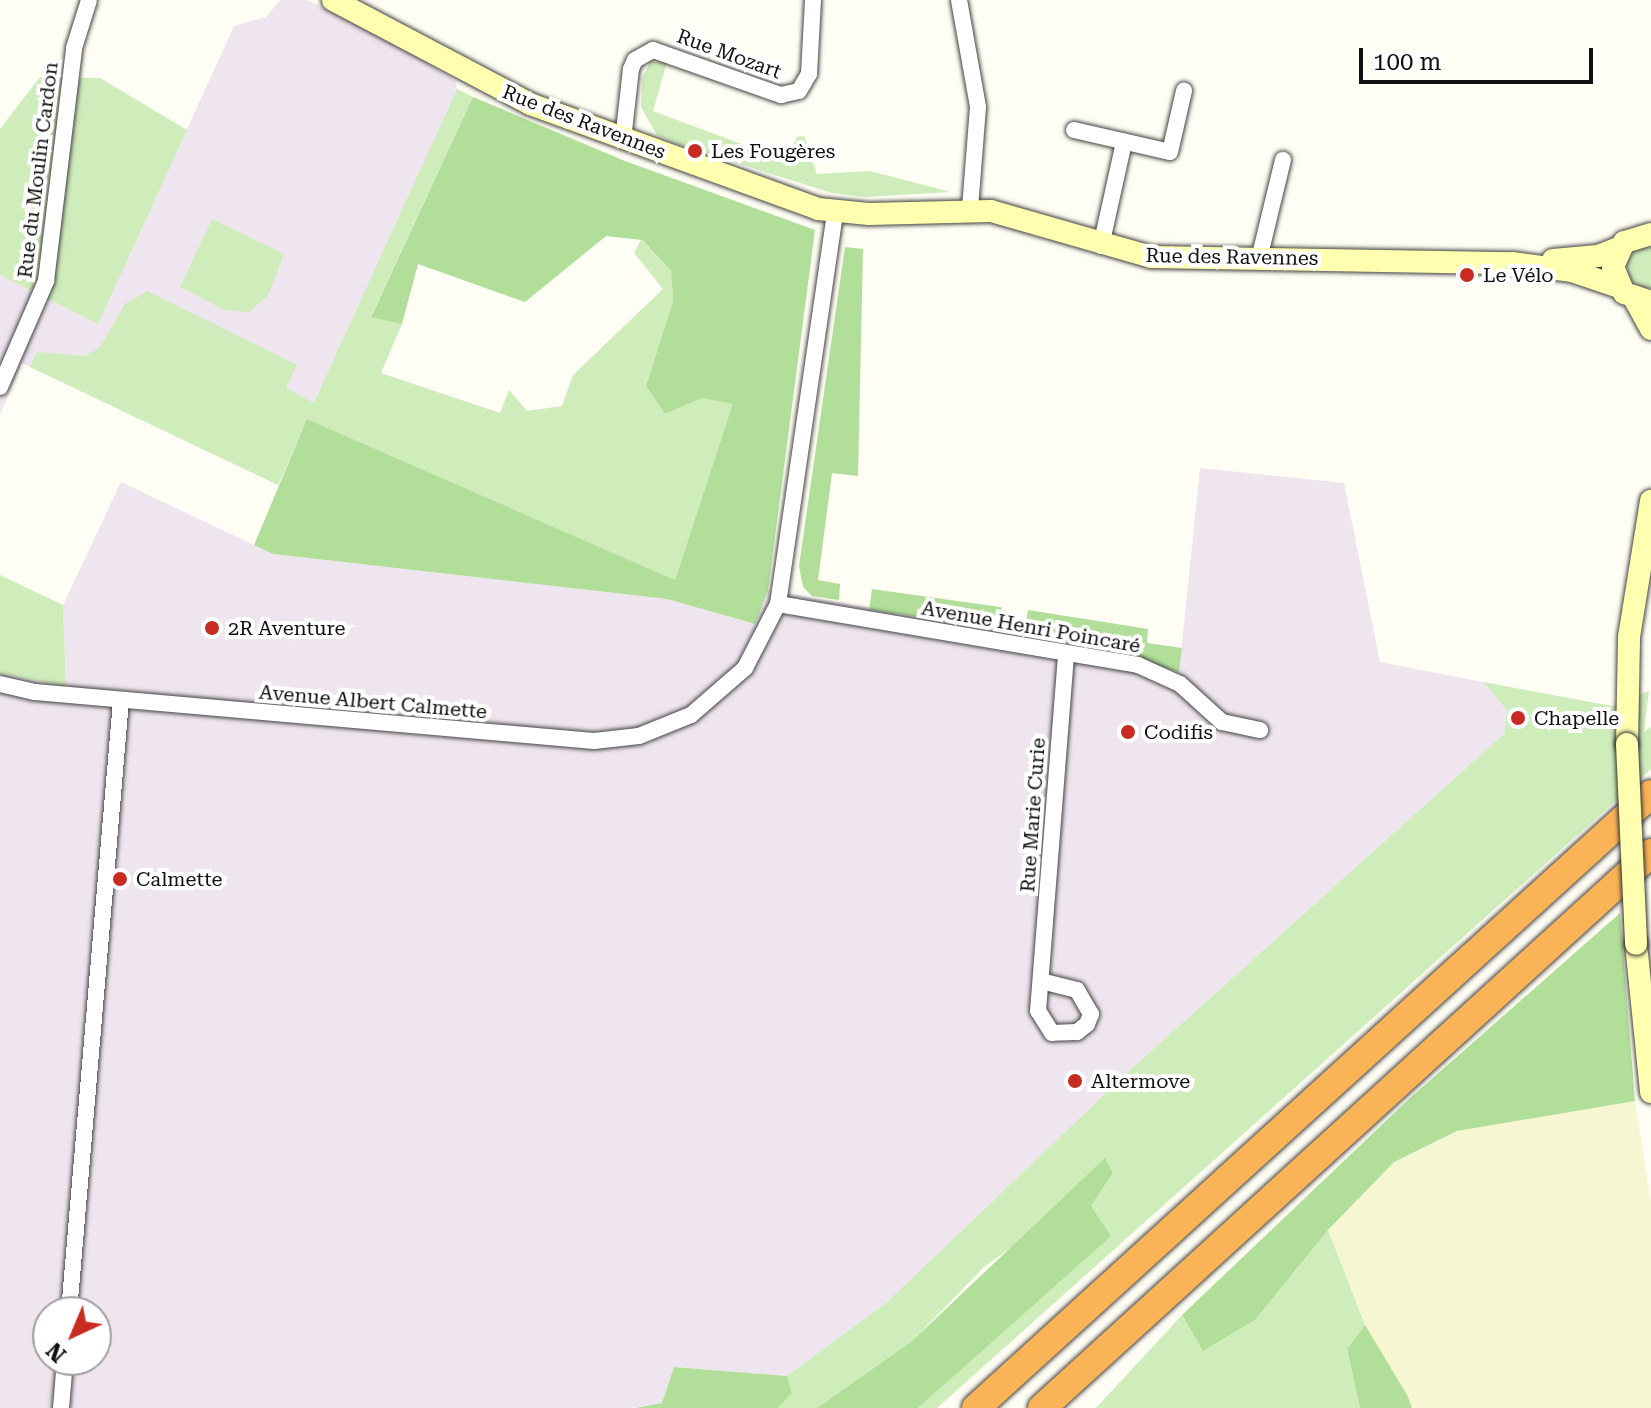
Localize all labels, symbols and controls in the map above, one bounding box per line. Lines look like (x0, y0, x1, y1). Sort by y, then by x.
street label: Rue Mozart (674, 24, 784, 84)
scale bar (1363, 32, 1597, 82)
text: 100 m (1373, 48, 1441, 76)
street label: Rue du Moulin Cardon (13, 60, 63, 280)
street label: Rue des Ravennes (499, 80, 669, 164)
place label: Les Fougères (711, 139, 835, 163)
marker: Les Fougères (686, 142, 704, 160)
street label: Rue des Ravennes (1145, 243, 1319, 271)
place label: Le Vélo (1483, 263, 1554, 287)
marker: Le Vélo (1458, 266, 1476, 284)
street label: Avenue Henri Poincaré (920, 596, 1142, 658)
place label: 2R Aventure (228, 616, 346, 640)
marker: 2R Aventure (203, 619, 221, 637)
street label: Avenue Albert Calmette (258, 680, 488, 724)
place label: Chapelle (1534, 706, 1619, 730)
marker: Chapelle (1509, 709, 1527, 727)
place label: Codifis (1144, 720, 1213, 744)
marker: Codifis (1119, 723, 1137, 741)
street label: Rue Marie Curie (1016, 737, 1050, 893)
place label: Calmette (136, 867, 222, 891)
marker: Calmette (111, 870, 129, 888)
place label: Altermove (1091, 1069, 1190, 1093)
marker: Altermove (1066, 1072, 1084, 1090)
north arrow (32, 1296, 112, 1376)
text: N (42, 1337, 71, 1367)

